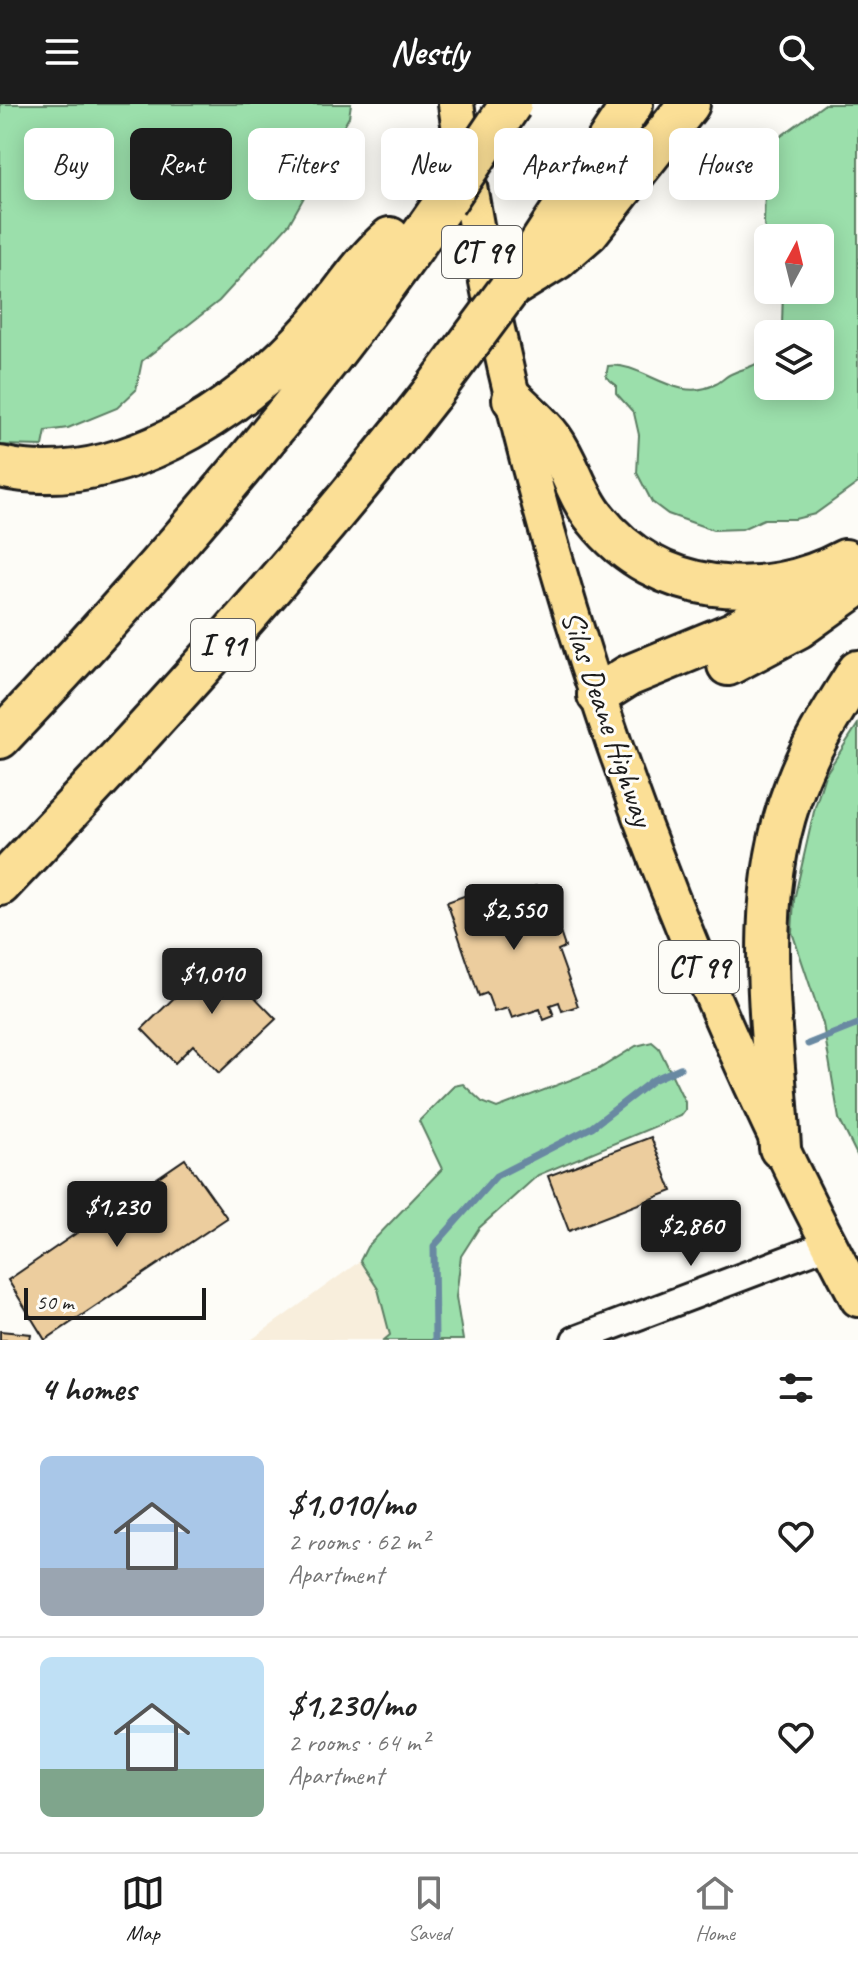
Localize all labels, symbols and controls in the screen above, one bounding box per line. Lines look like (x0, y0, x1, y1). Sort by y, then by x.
text: Nestly (390, 29, 468, 75)
icon: menu (40, 30, 84, 74)
icon: search (774, 30, 818, 74)
chip: Buy (24, 128, 114, 200)
chip: Rent (130, 128, 232, 200)
chip: Filters (248, 128, 365, 200)
chip: New (381, 128, 478, 200)
chip: Apartment (494, 128, 653, 200)
chip: House (669, 128, 779, 200)
north arrow (754, 224, 834, 304)
map controls (754, 224, 834, 400)
road number: CT 99 (442, 226, 522, 278)
button: layers (754, 320, 834, 400)
street label: Silas Deane Highway (551, 605, 665, 834)
road number: I 91 (191, 619, 255, 671)
pin: $2,550 (449, 884, 579, 952)
text: $2,550 (483, 893, 545, 926)
road number: CT 99 (659, 941, 739, 993)
pin: $1,010 (147, 948, 277, 1016)
text: $1,010 (180, 957, 244, 990)
pin: $1,230 (52, 1181, 182, 1249)
text: $1,230 (85, 1190, 149, 1223)
pin: $2,860 (626, 1200, 756, 1268)
text: $2,860 (659, 1209, 723, 1242)
scale bar (24, 1284, 206, 1320)
text: 50 m (36, 1288, 73, 1316)
icon: filters (774, 1366, 818, 1410)
text: 4 homes (40, 1367, 136, 1410)
text: $1,010/mo (288, 1482, 415, 1525)
icon: home (104, 1488, 200, 1584)
icon: heart (774, 1514, 818, 1558)
text: 2 rooms · 62 m² (288, 1525, 429, 1558)
text: Apartment (288, 1558, 384, 1591)
text: $1,230/mo (288, 1683, 415, 1726)
icon: home (104, 1689, 200, 1785)
icon: heart (774, 1715, 818, 1759)
text: 2 rooms · 64 m² (288, 1726, 429, 1759)
text: Apartment (288, 1759, 384, 1792)
tab: Map (121, 1871, 165, 1947)
tab: Saved (407, 1871, 451, 1947)
tab: Home (693, 1871, 737, 1947)

